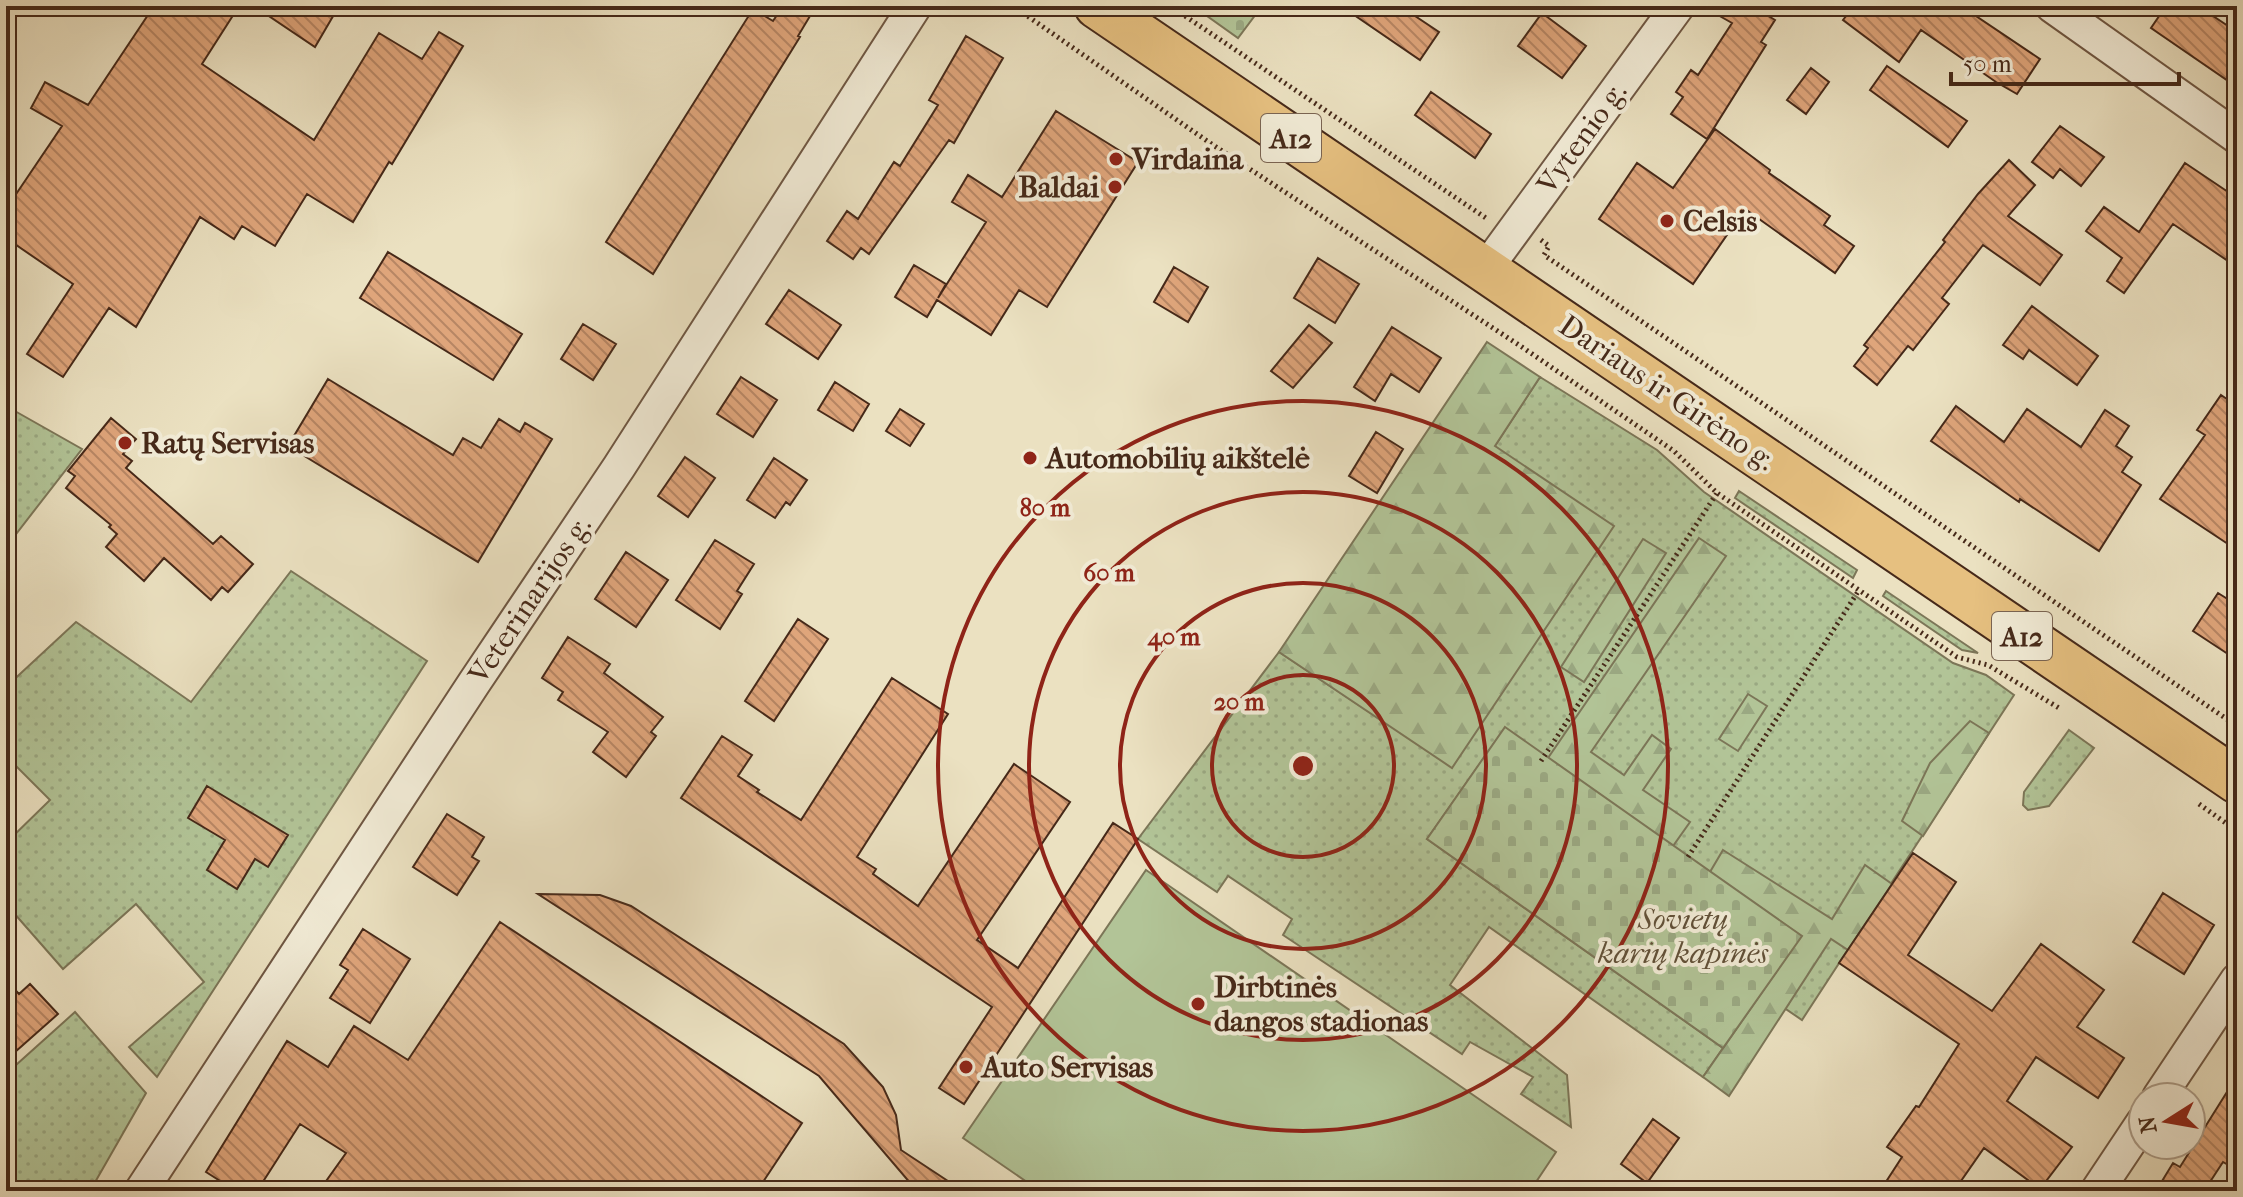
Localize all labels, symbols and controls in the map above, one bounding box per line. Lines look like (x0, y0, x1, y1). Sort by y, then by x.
scale bar (1951, 36, 2179, 86)
text: 50 m (1963, 50, 2012, 78)
street label: Vytenio g. (1529, 75, 1634, 202)
road number: A12 (1261, 114, 1321, 162)
place label: Virdaina (1131, 142, 1244, 177)
marker: Virdaina (1107, 150, 1125, 168)
place label: Baldai (1018, 170, 1099, 205)
marker: Baldai (1106, 178, 1124, 196)
place label: Celsis (1683, 204, 1757, 239)
marker: Celsis (1658, 212, 1676, 230)
street label: Dariaus ir Girėno g. (1552, 308, 1782, 478)
place label: Ratų Servisas (141, 426, 314, 461)
marker: Ratų Servisas (116, 434, 134, 452)
place label: Automobilių aikštelė (1044, 441, 1310, 476)
marker: Automobilių aikštelė (1021, 449, 1039, 467)
text: 80 m (1020, 494, 1071, 522)
street label: Veterinarijos g. (460, 509, 599, 691)
text: 60 m (1083, 559, 1136, 587)
road number: A12 (1992, 612, 2052, 660)
text: 40 m (1147, 623, 1201, 652)
text: 20 m (1214, 688, 1265, 716)
centre of rings (1289, 752, 1317, 780)
park label: Sovietų karių kapinės (1597, 902, 1769, 971)
place label: Dirbtinės dangos stadionas (1214, 970, 1428, 1039)
marker: Dirbtinės dangos stadionas (1189, 995, 1207, 1013)
place label: Auto Servisas (980, 1050, 1153, 1085)
marker: Auto Servisas (957, 1058, 975, 1076)
north arrow (2127, 1081, 2207, 1161)
text: N (2134, 1114, 2163, 1135)

